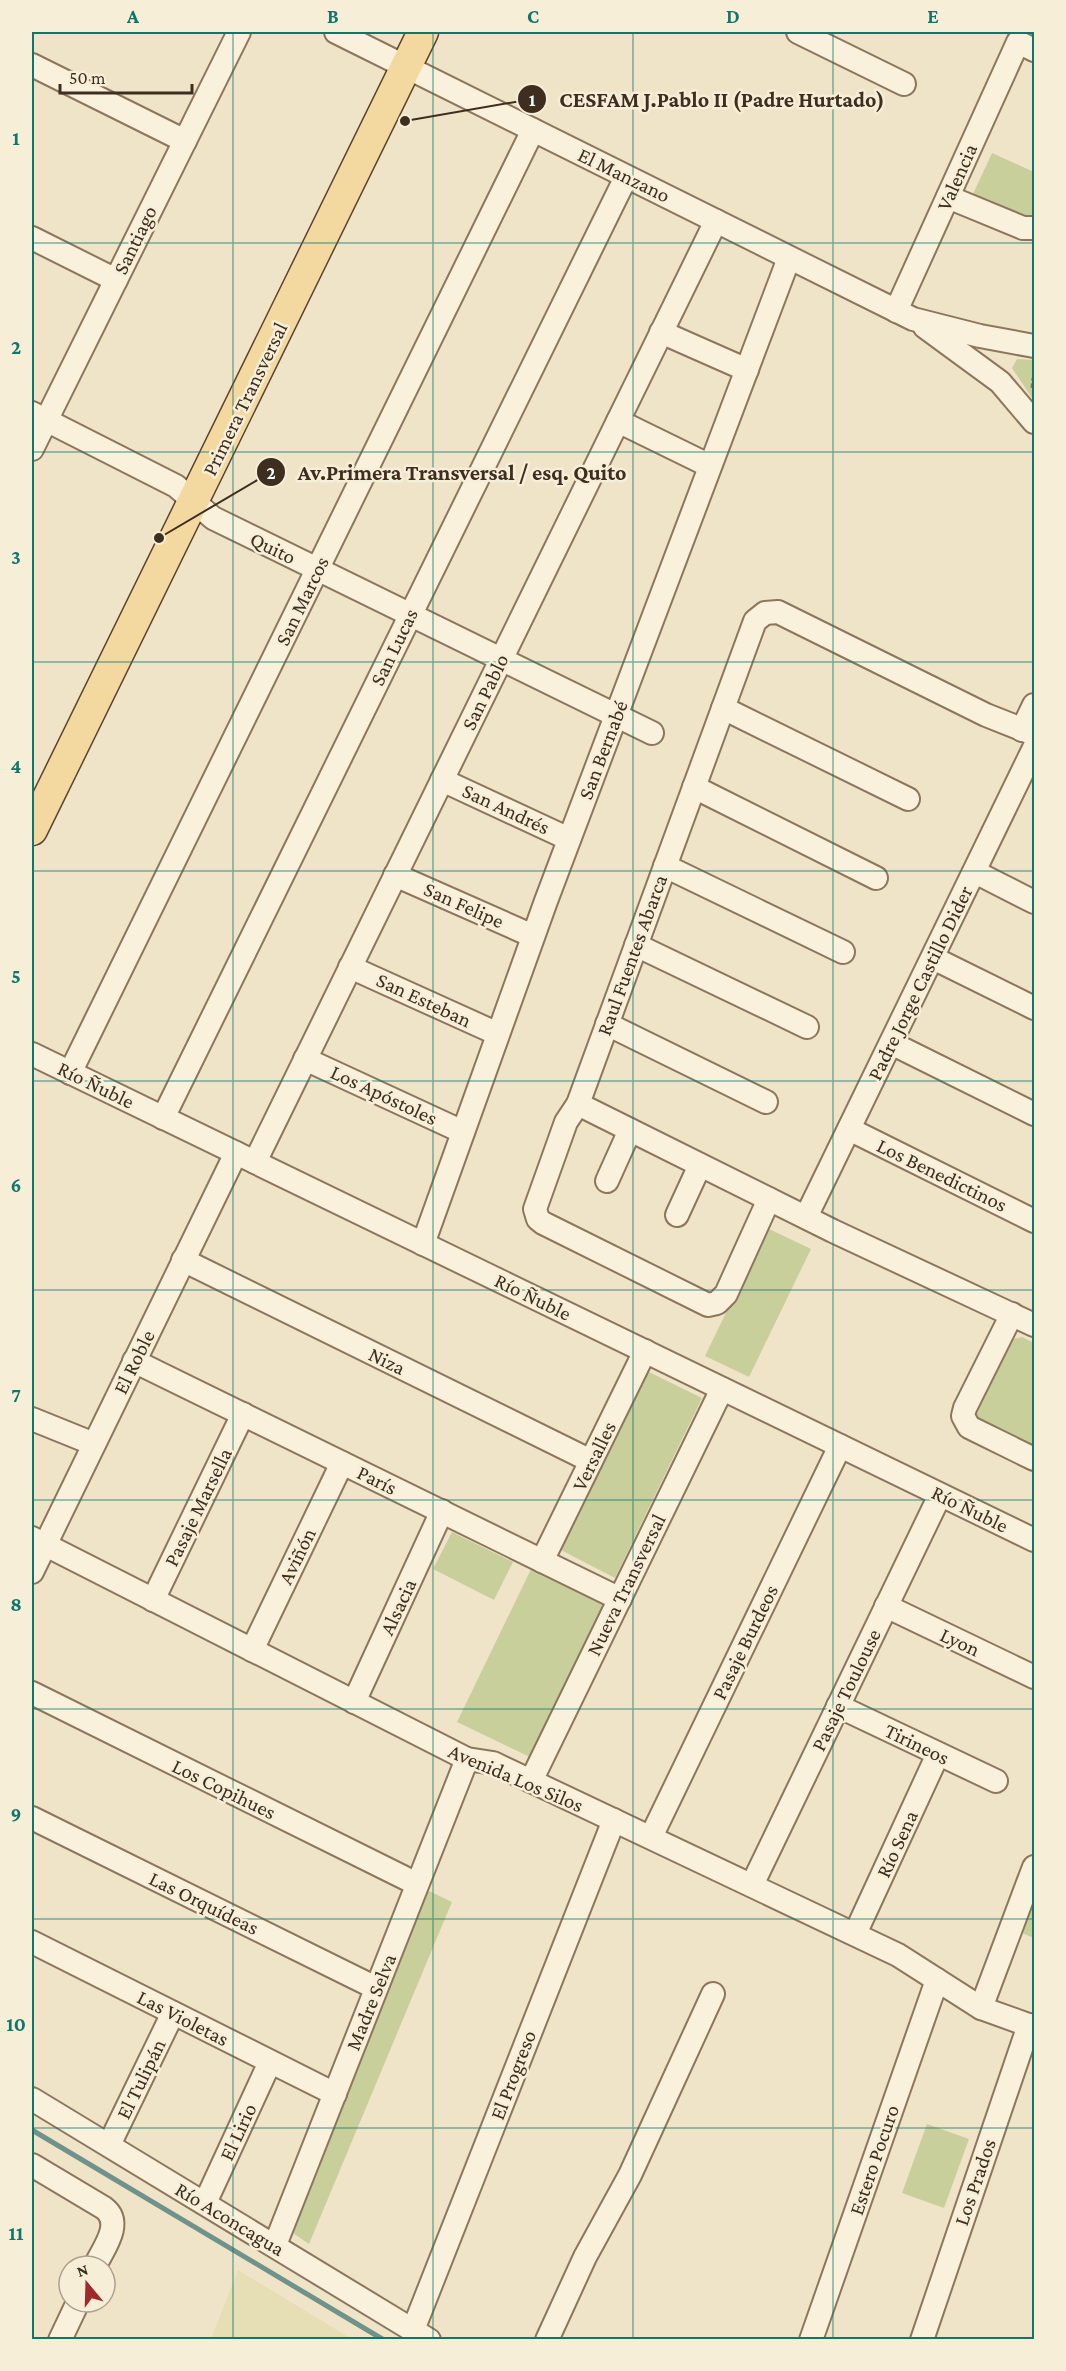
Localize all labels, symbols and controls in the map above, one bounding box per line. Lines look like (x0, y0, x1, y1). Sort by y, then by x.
text: A (126, 5, 140, 27)
text: B (327, 5, 339, 27)
text: C (527, 5, 539, 27)
text: D (726, 5, 740, 27)
text: E (927, 5, 939, 27)
scale bar (60, 57, 192, 95)
text: 50 m (69, 68, 106, 88)
callout: CESFAM J.Pablo II (Padre Hurtado) (517, 79, 897, 119)
text: CESFAM J.Pablo II (Padre Hurtado) (559, 87, 885, 113)
text: 1 (529, 90, 536, 110)
text: 1 (12, 127, 20, 149)
street label: Valencia (932, 140, 982, 214)
street label: El Manzano (574, 142, 674, 208)
street label: Santiago (108, 202, 162, 278)
street label: Primera Transversal (198, 318, 292, 480)
text: 2 (11, 336, 21, 358)
callout: Av.Primera Transversal / esq. Quito (256, 452, 639, 492)
text: Av.Primera Transversal / esq. Quito (297, 460, 626, 485)
text: 2 (266, 463, 276, 483)
street label: Quito (246, 527, 300, 569)
text: 3 (11, 546, 21, 568)
street label: San Marcos (270, 553, 334, 649)
street label: San Lucas (365, 604, 423, 690)
street label: San Pablo (456, 650, 514, 734)
street label: San Bernabé (573, 697, 633, 803)
text: 4 (11, 755, 22, 777)
street label: San Andrés (459, 778, 553, 840)
street label: Raul Fuentes Abarca (592, 871, 672, 1039)
street label: San Felipe (420, 877, 508, 933)
street label: Padre Jorge Castillo Dider (862, 881, 978, 1084)
text: 5 (11, 965, 21, 987)
street label: San Esteban (373, 968, 475, 1032)
street label: Río Ñuble (54, 1056, 138, 1114)
street label: Los Apóstoles (327, 1060, 441, 1130)
street label: Los Benedictinos (873, 1133, 1011, 1217)
text: 6 (11, 1174, 21, 1196)
street label: Río Ñuble (491, 1268, 575, 1326)
street label: El Roble (108, 1326, 160, 1398)
street label: Niza (365, 1342, 410, 1380)
text: 7 (11, 1384, 21, 1406)
street label: Versalles (567, 1417, 621, 1495)
street label: Pasaje Marsella (159, 1444, 237, 1570)
street label: París (353, 1460, 401, 1500)
street label: Río Ñuble (928, 1480, 1012, 1538)
street label: Nueva Transversal (581, 1510, 671, 1660)
street label: Aviñón (273, 1524, 321, 1588)
street label: Alsacia (375, 1575, 422, 1639)
street label: Pasaje Burdeos (707, 1581, 783, 1703)
text: 8 (10, 1593, 22, 1615)
street label: Lyon (936, 1622, 984, 1662)
street label: Pasaje Toulouse (806, 1625, 886, 1755)
street label: Tirineos (881, 1718, 953, 1770)
street label: Avenida Los Silos (445, 1739, 587, 1817)
street label: Los Copihues (168, 1754, 280, 1824)
text: 9 (11, 1803, 21, 1825)
street label: Río Sena (871, 1806, 923, 1881)
street label: Las Orquídeas (145, 1866, 263, 1940)
street label: Madre Selva (341, 1950, 401, 2054)
street label: Las Violetas (133, 1985, 233, 2051)
text: 10 (6, 2013, 26, 2035)
street label: El Progreso (485, 2027, 541, 2123)
street label: El Tulipán (111, 2035, 171, 2123)
street label: El Lirio (214, 2100, 262, 2164)
street label: Estero Pocuro (844, 2102, 904, 2218)
street label: Los Prados (949, 2135, 1001, 2229)
street label: Río Aconcagua (171, 2177, 289, 2261)
text: 11 (9, 2222, 24, 2244)
north arrow (57, 2254, 117, 2314)
text: N (74, 2260, 90, 2280)

